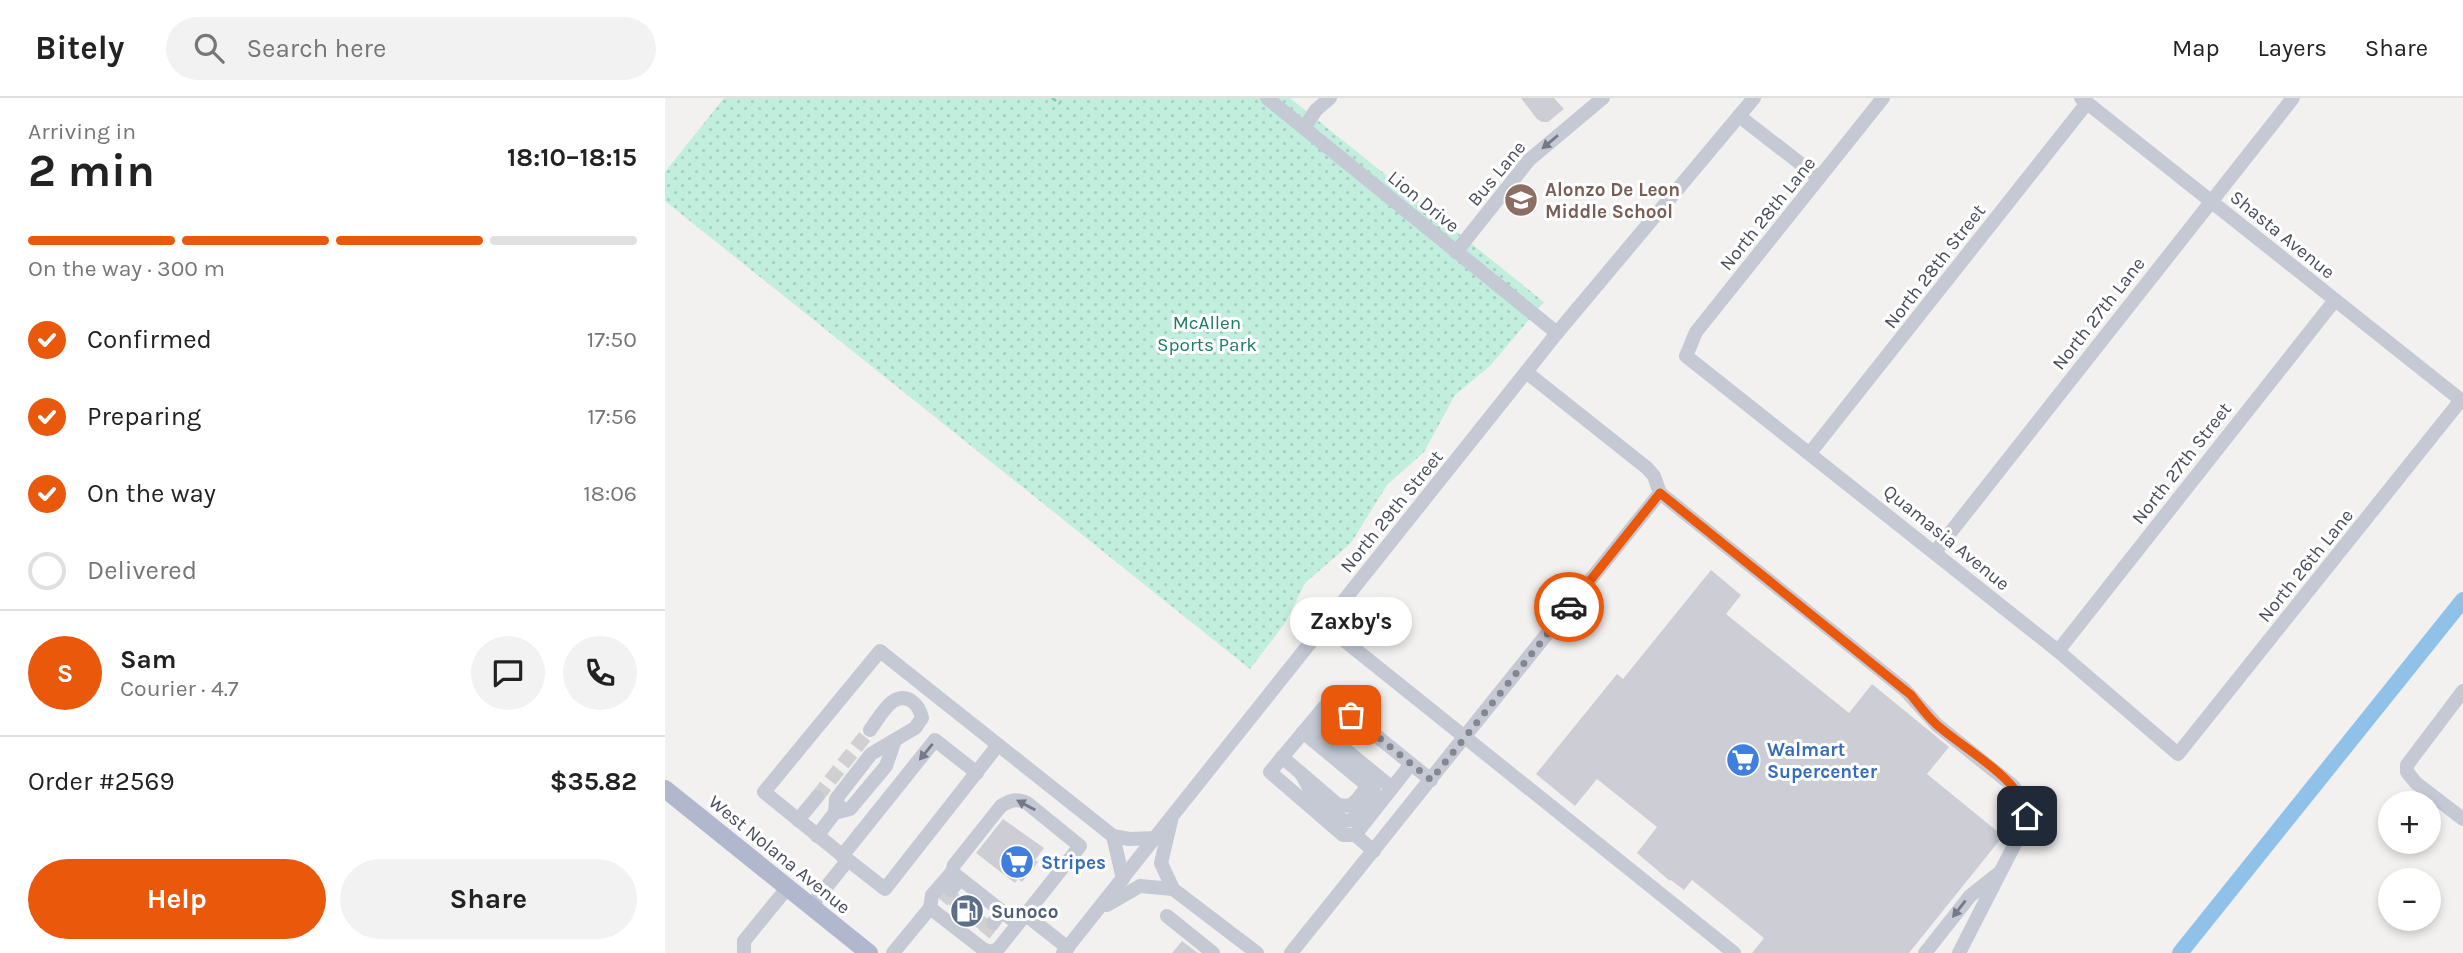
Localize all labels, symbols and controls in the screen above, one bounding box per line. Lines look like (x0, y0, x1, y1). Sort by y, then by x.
search box (166, 17, 656, 80)
text: Bitely (35, 29, 124, 67)
icon: search (190, 29, 228, 67)
text: Search here (246, 33, 386, 64)
text: Map (2172, 34, 2220, 62)
text: Layers (2258, 34, 2327, 62)
text: Share (2365, 34, 2428, 62)
text: Arriving in (28, 118, 136, 145)
one-way arrow (1542, 134, 1559, 149)
street label: Bus Lane (1463, 137, 1530, 211)
text: 18:10–18:15 (507, 142, 637, 173)
text: 2 min (28, 144, 155, 198)
street label: North 28th Lane (1715, 152, 1820, 275)
street label: Lion Drive (1383, 166, 1463, 237)
place label: Alonzo De Leon Middle School (1545, 179, 1680, 223)
school or university icon: Alonzo De Leon Middle School (1502, 181, 1540, 219)
street label: Shasta Avenue (2226, 186, 2339, 284)
street label: North 28th Street (1880, 200, 1990, 333)
street label: North 27th Lane (2048, 253, 2150, 374)
text: On the way · 300 m (28, 255, 225, 282)
park label: McAllen Sports Park (1157, 312, 1257, 356)
icon: check (28, 321, 66, 359)
text: Confirmed (87, 324, 212, 355)
text: 17:50 (587, 326, 637, 353)
icon: check (28, 398, 66, 436)
street label: North 27th Street (2127, 398, 2236, 529)
text: Preparing (87, 401, 201, 432)
text: 17:56 (587, 403, 637, 430)
street label: North 29th Street (1336, 446, 1448, 577)
icon: check (28, 475, 66, 513)
text: On the way (87, 478, 216, 509)
text: 18:06 (583, 480, 637, 507)
street label: Quamasia Avenue (1879, 480, 2014, 595)
street label: North 26th Lane (2254, 505, 2358, 627)
text: Delivered (87, 555, 197, 586)
courier (1534, 572, 1604, 642)
icon: car (1550, 588, 1588, 626)
callout: Zaxby's (1290, 596, 1412, 645)
text: Zaxby's (1310, 608, 1392, 635)
button: chat (471, 636, 545, 710)
button: phone (563, 636, 637, 710)
text: Sam (120, 644, 176, 675)
text: S (57, 658, 73, 689)
text: Courier · 4.7 (120, 675, 239, 702)
pin (1321, 685, 1381, 745)
icon: bag (1332, 696, 1370, 734)
place label: Walmart Supercenter (1767, 739, 1878, 783)
supermarket icon: Walmart Supercenter (1724, 741, 1762, 779)
one-way arrow (918, 742, 933, 760)
text: Order #2569 (28, 766, 174, 797)
text: $35.82 (550, 766, 637, 797)
pin (1997, 786, 2057, 846)
street label: West Nolana Avenue (704, 791, 855, 919)
map controls (2378, 791, 2441, 931)
button: + (2378, 791, 2441, 854)
icon: home (2008, 797, 2046, 835)
one-way arrow (1016, 800, 1036, 812)
supermarket icon: Stripes (998, 843, 1036, 881)
place label: Stripes (1041, 852, 1106, 874)
button: Help (28, 859, 326, 939)
button: Share (340, 859, 637, 939)
button: − (2378, 868, 2441, 931)
fuel station icon: Sunoco (948, 892, 986, 930)
one-way arrow (1952, 900, 1967, 918)
place label: Sunoco (991, 901, 1058, 923)

